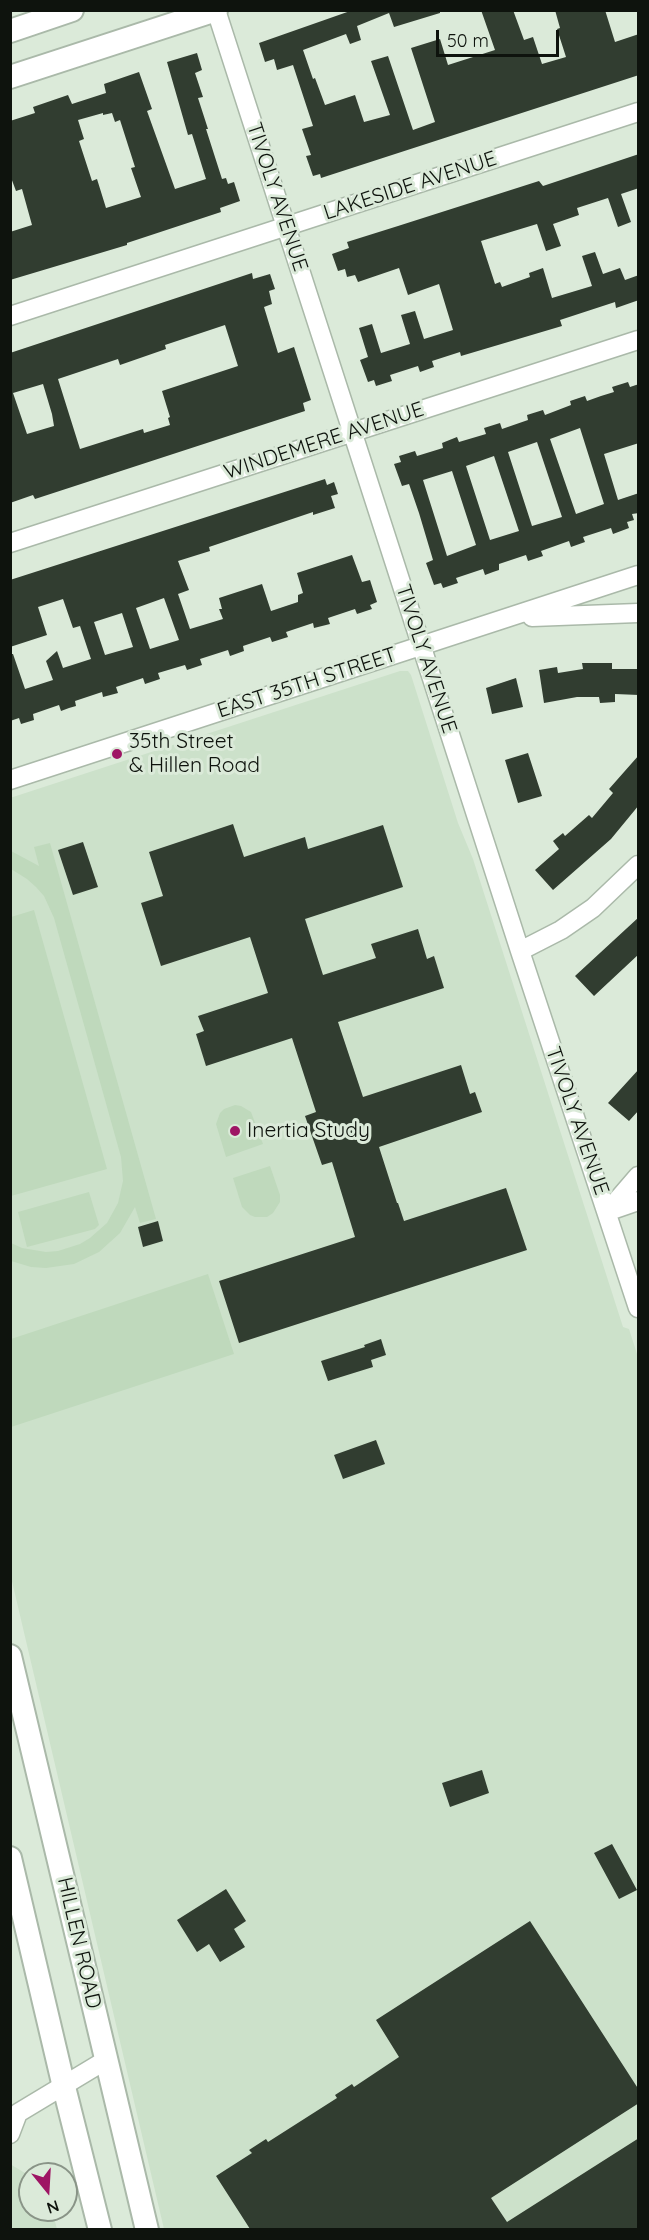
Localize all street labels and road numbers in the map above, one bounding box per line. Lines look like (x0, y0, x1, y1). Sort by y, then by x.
street label: TIVOLY AVENUE (241, 119, 313, 275)
street label: LAKESIDE AVENUE (320, 146, 500, 226)
street label: WINDEMERE AVENUE (221, 397, 427, 485)
street label: TIVOLY AVENUE (390, 581, 462, 737)
street label: EAST 35TH STREET (214, 642, 400, 724)
street label: TIVOLY AVENUE (540, 1044, 614, 1198)
street label: HILLEN ROAD (52, 1875, 106, 2011)

